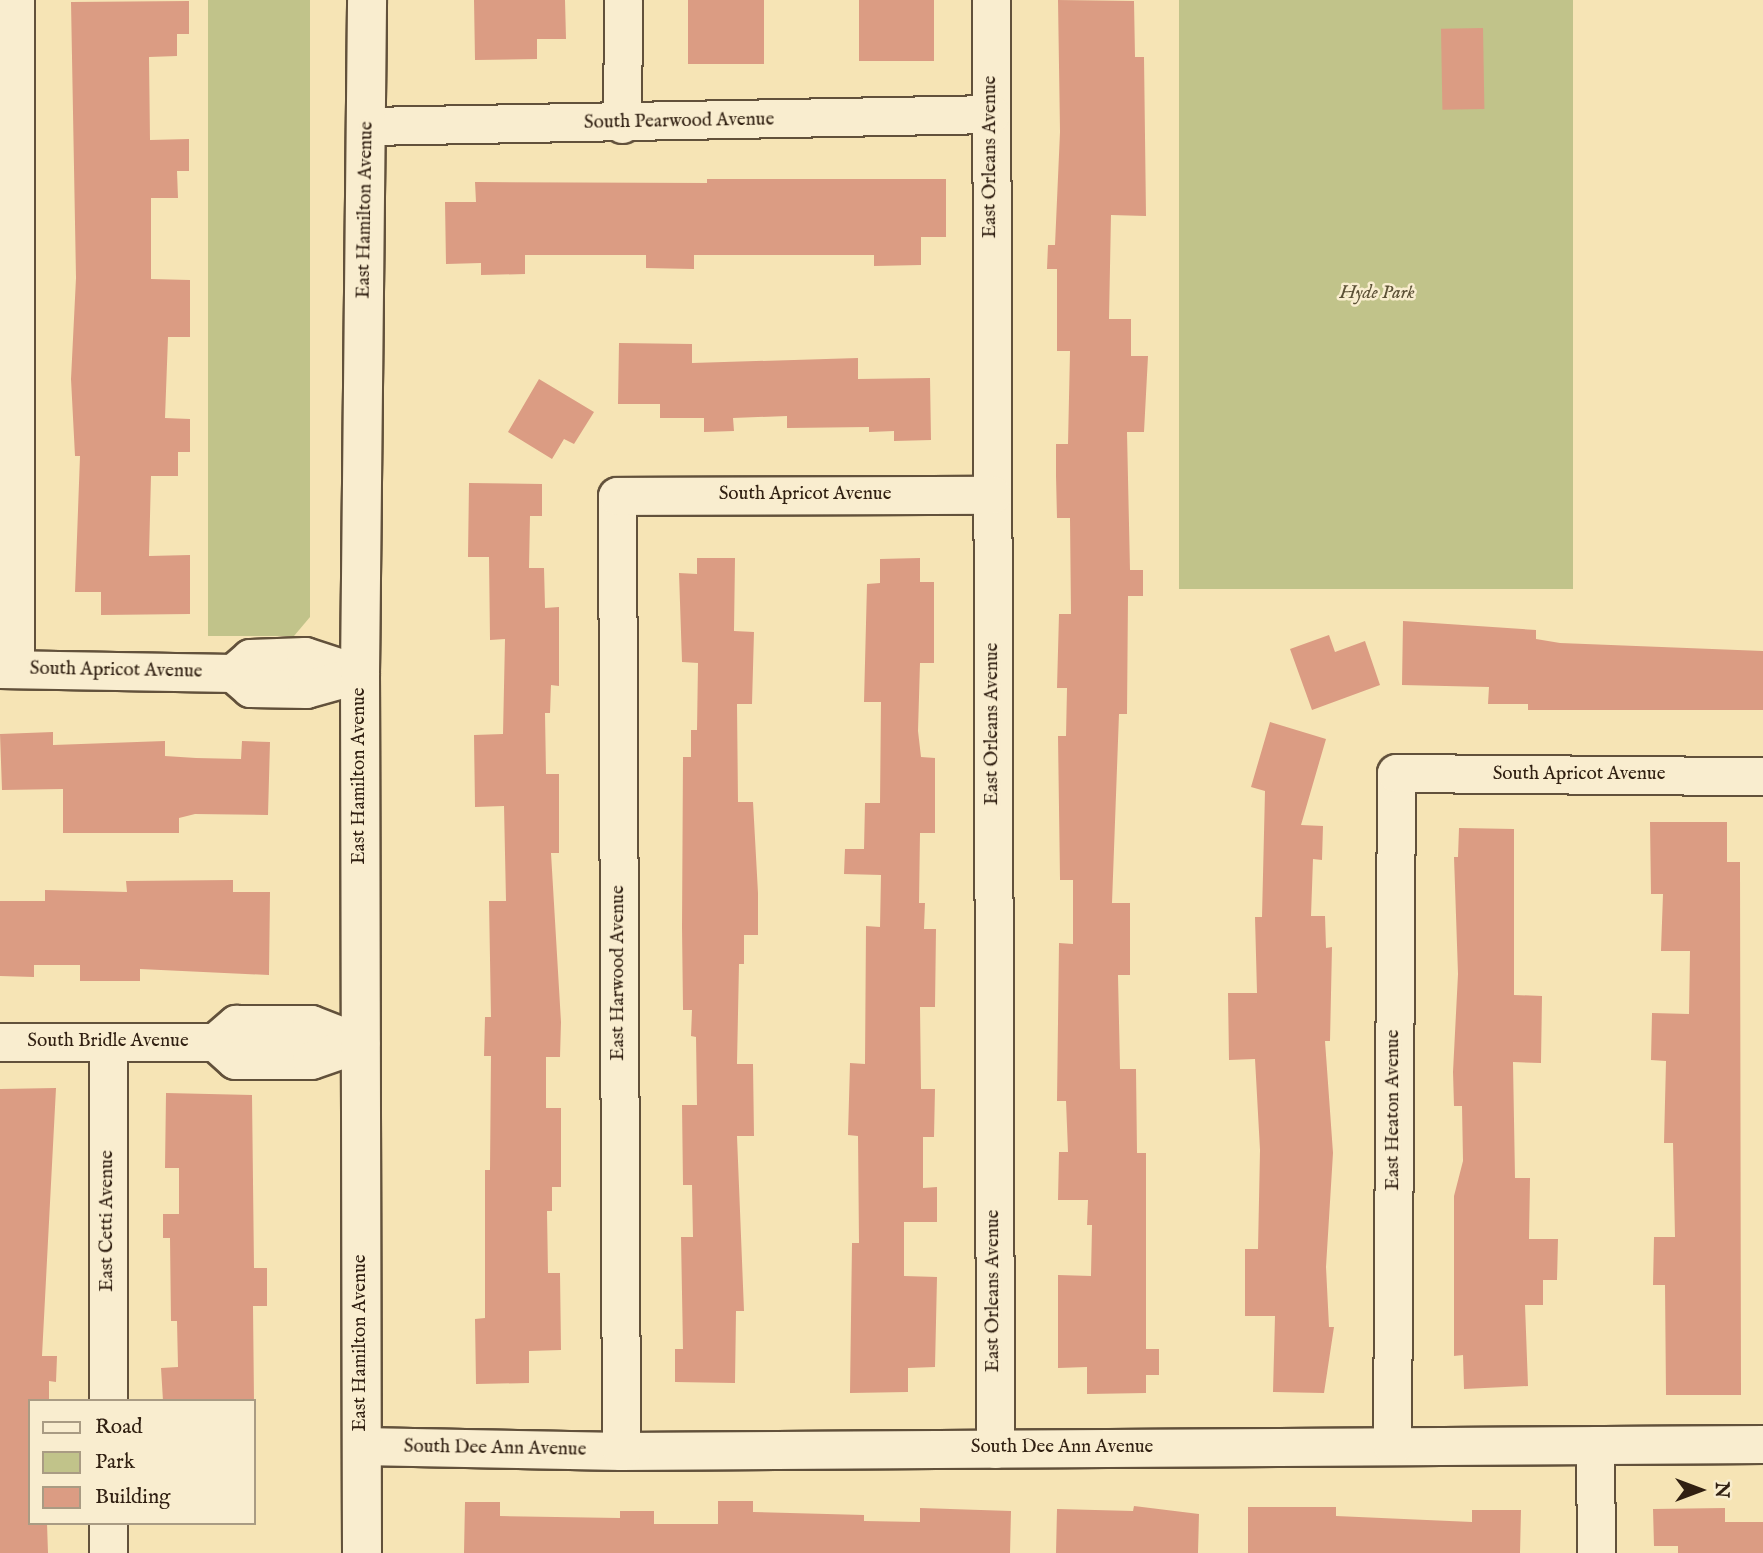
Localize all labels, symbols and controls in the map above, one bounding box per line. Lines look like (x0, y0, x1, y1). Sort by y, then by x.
street label: East Orleans Avenue (980, 76, 1002, 238)
street label: South Pearwood Avenue (584, 109, 774, 135)
street label: East Hamilton Avenue (353, 121, 379, 299)
park label: Hyde Park (1339, 283, 1415, 305)
street label: South Apricot Avenue (719, 484, 891, 506)
street label: East Orleans Avenue (982, 643, 1004, 805)
street label: South Apricot Avenue (29, 658, 203, 684)
street label: East Hamilton Avenue (349, 687, 371, 865)
street label: South Apricot Avenue (1493, 764, 1665, 786)
street label: East Harwood Avenue (608, 885, 630, 1061)
street label: East Heaton Avenue (1383, 1030, 1405, 1190)
street label: South Bridle Avenue (27, 1031, 189, 1053)
street label: East Cetti Avenue (97, 1150, 119, 1292)
street label: East Orleans Avenue (983, 1210, 1005, 1372)
street label: East Hamilton Avenue (350, 1254, 372, 1432)
legend (28, 1399, 256, 1525)
text: Road (95, 1414, 142, 1441)
street label: South Dee Ann Avenue (403, 1436, 587, 1462)
street label: South Dee Ann Avenue (971, 1437, 1153, 1459)
text: Park (95, 1449, 135, 1476)
north arrow (1665, 1455, 1735, 1525)
text: N (1709, 1482, 1733, 1498)
text: Building (95, 1484, 170, 1511)

